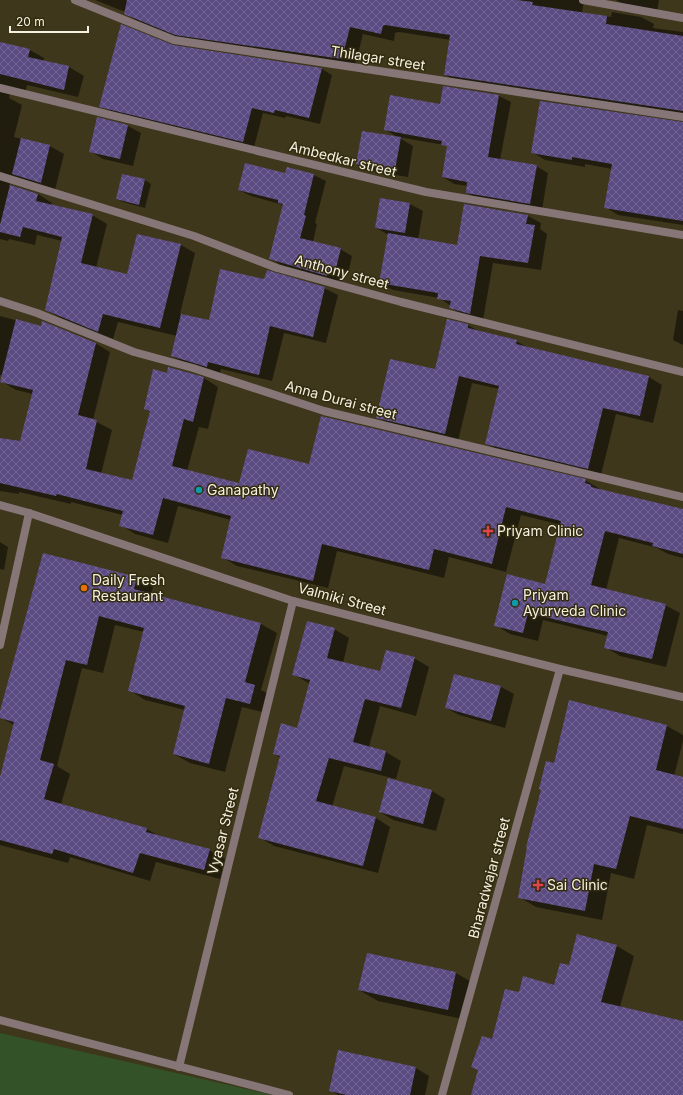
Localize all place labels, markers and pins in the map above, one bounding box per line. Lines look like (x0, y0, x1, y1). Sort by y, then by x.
place label: Ganapathy (207, 481, 279, 498)
marker: Ganapathy (194, 485, 204, 495)
place label: Priyam Clinic (497, 522, 583, 539)
marker: Priyam Clinic (482, 525, 494, 537)
place label: Daily Fresh Restaurant (92, 571, 165, 604)
marker: Daily Fresh Restaurant (79, 583, 89, 593)
place label: Priyam Ayurveda Clinic (523, 586, 626, 619)
marker: Priyam Ayurveda Clinic (510, 598, 520, 608)
place label: Sai Clinic (547, 876, 608, 893)
marker: Sai Clinic (532, 879, 544, 891)

